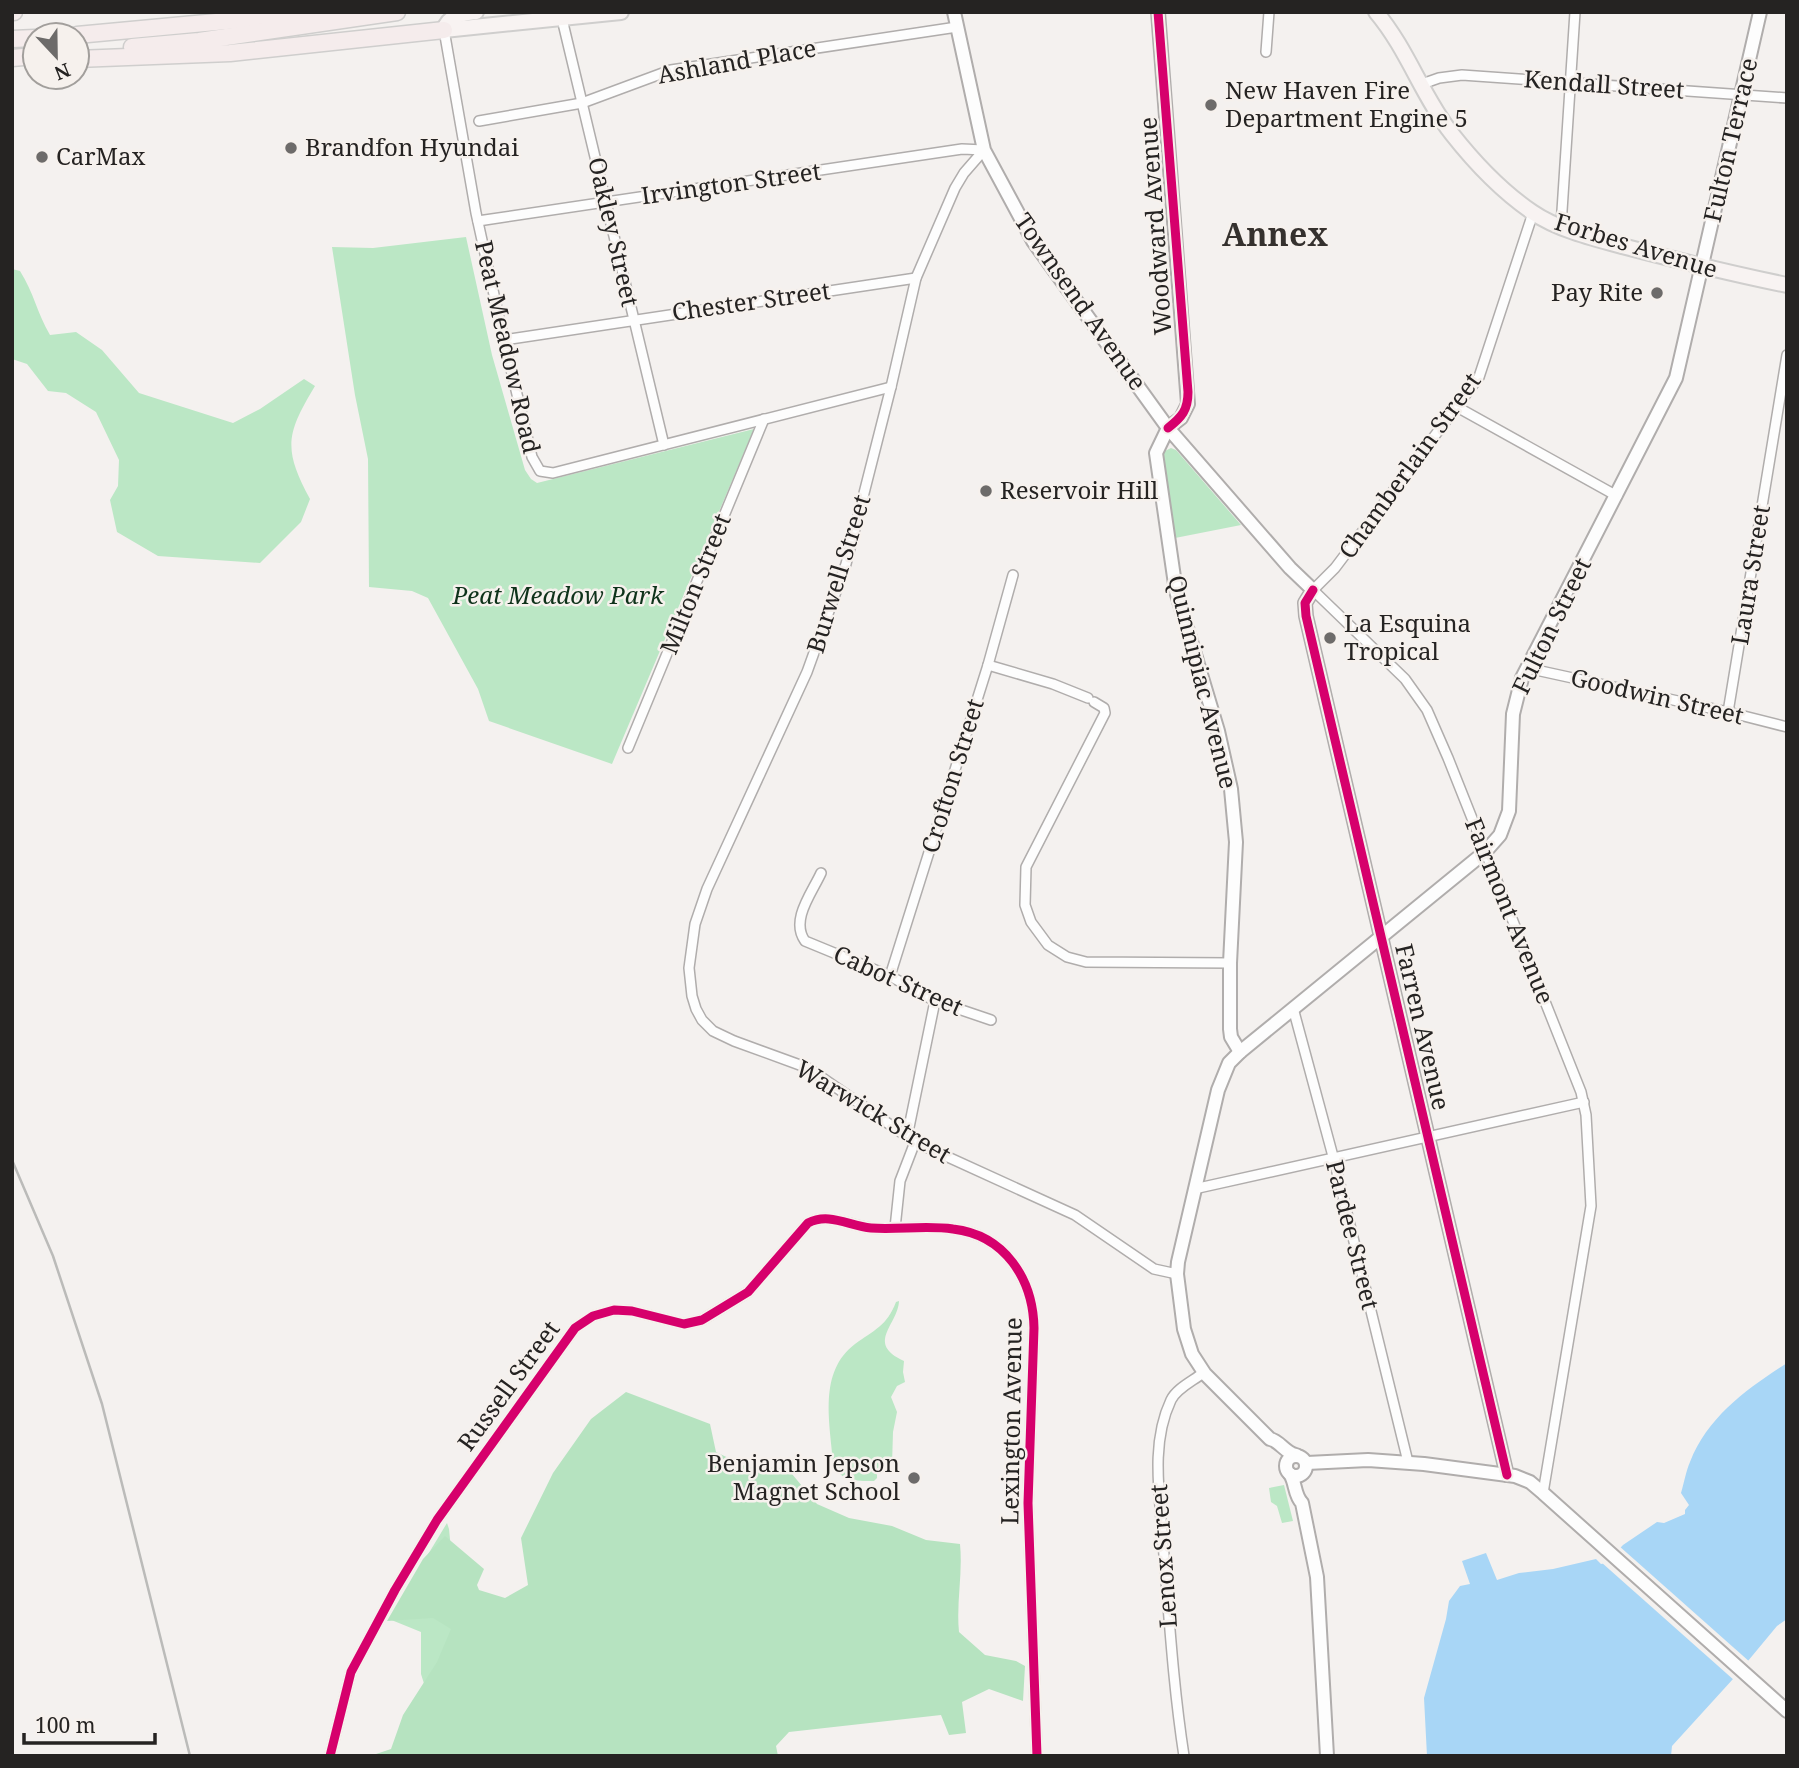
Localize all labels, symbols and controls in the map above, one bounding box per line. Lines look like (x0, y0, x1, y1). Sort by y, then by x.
north arrow (21, 21, 91, 91)
street label: Ashland Place (655, 30, 819, 91)
street label: Fulton Terrace (1695, 54, 1764, 225)
text: N (51, 57, 74, 87)
street label: Kendall Street (1523, 61, 1686, 106)
place label: New Haven Fire Department Engine 5 (1225, 73, 1468, 134)
marker: New Haven Fire Department Engine 5 (1203, 97, 1219, 113)
street label: Woodward Avenue (1130, 116, 1179, 336)
place label: Brandfon Hyundai (305, 130, 519, 163)
place label: CarMax (56, 139, 146, 172)
marker: Brandfon Hyundai (283, 140, 299, 156)
marker: CarMax (34, 149, 50, 165)
street label: Oakley Street (581, 154, 648, 310)
street label: Irvington Street (639, 154, 823, 211)
street label: Forbes Avenue (1551, 204, 1722, 285)
street label: Townsend Avenue (1008, 206, 1155, 396)
district label: Annex (1222, 212, 1328, 255)
street label: Peat Meadow Road (468, 237, 549, 457)
street label: Chester Street (670, 273, 832, 328)
place label: Pay Rite (1551, 275, 1643, 308)
marker: Pay Rite (1649, 285, 1665, 301)
street label: Chamberlain Street (1330, 365, 1487, 565)
place label: Reservoir Hill (1000, 473, 1159, 506)
marker: Reservoir Hill (978, 483, 994, 499)
street label: Burwell Street (798, 490, 877, 657)
street label: Laura Street (1722, 502, 1777, 647)
street label: Milton Street (651, 508, 738, 659)
street label: Fulton Street (1503, 552, 1598, 699)
street label: Quinnipiac Avenue (1161, 571, 1246, 792)
park label: Peat Meadow Park (451, 578, 665, 611)
place label: La Esquina Tropical (1344, 606, 1471, 667)
marker: La Esquina Tropical (1322, 630, 1338, 646)
street label: Goodwin Street (1568, 660, 1747, 731)
street label: Crofton Street (912, 694, 991, 857)
street label: Fairmont Avenue (1458, 812, 1563, 1008)
street label: Cabot Street (829, 936, 969, 1023)
street label: Farren Avenue (1388, 940, 1459, 1113)
street label: Warwick Street (790, 1051, 958, 1170)
street label: Pardee Street (1319, 1156, 1388, 1313)
street label: Russell Street (449, 1313, 566, 1457)
street label: Lexington Avenue (992, 1317, 1029, 1525)
place label: Benjamin Jepson Magnet School (707, 1446, 901, 1507)
marker: Benjamin Jepson Magnet School (906, 1470, 922, 1486)
street label: Lenox Street (1141, 1483, 1184, 1629)
scale bar (24, 1702, 156, 1746)
text: 100 m (35, 1711, 96, 1739)

